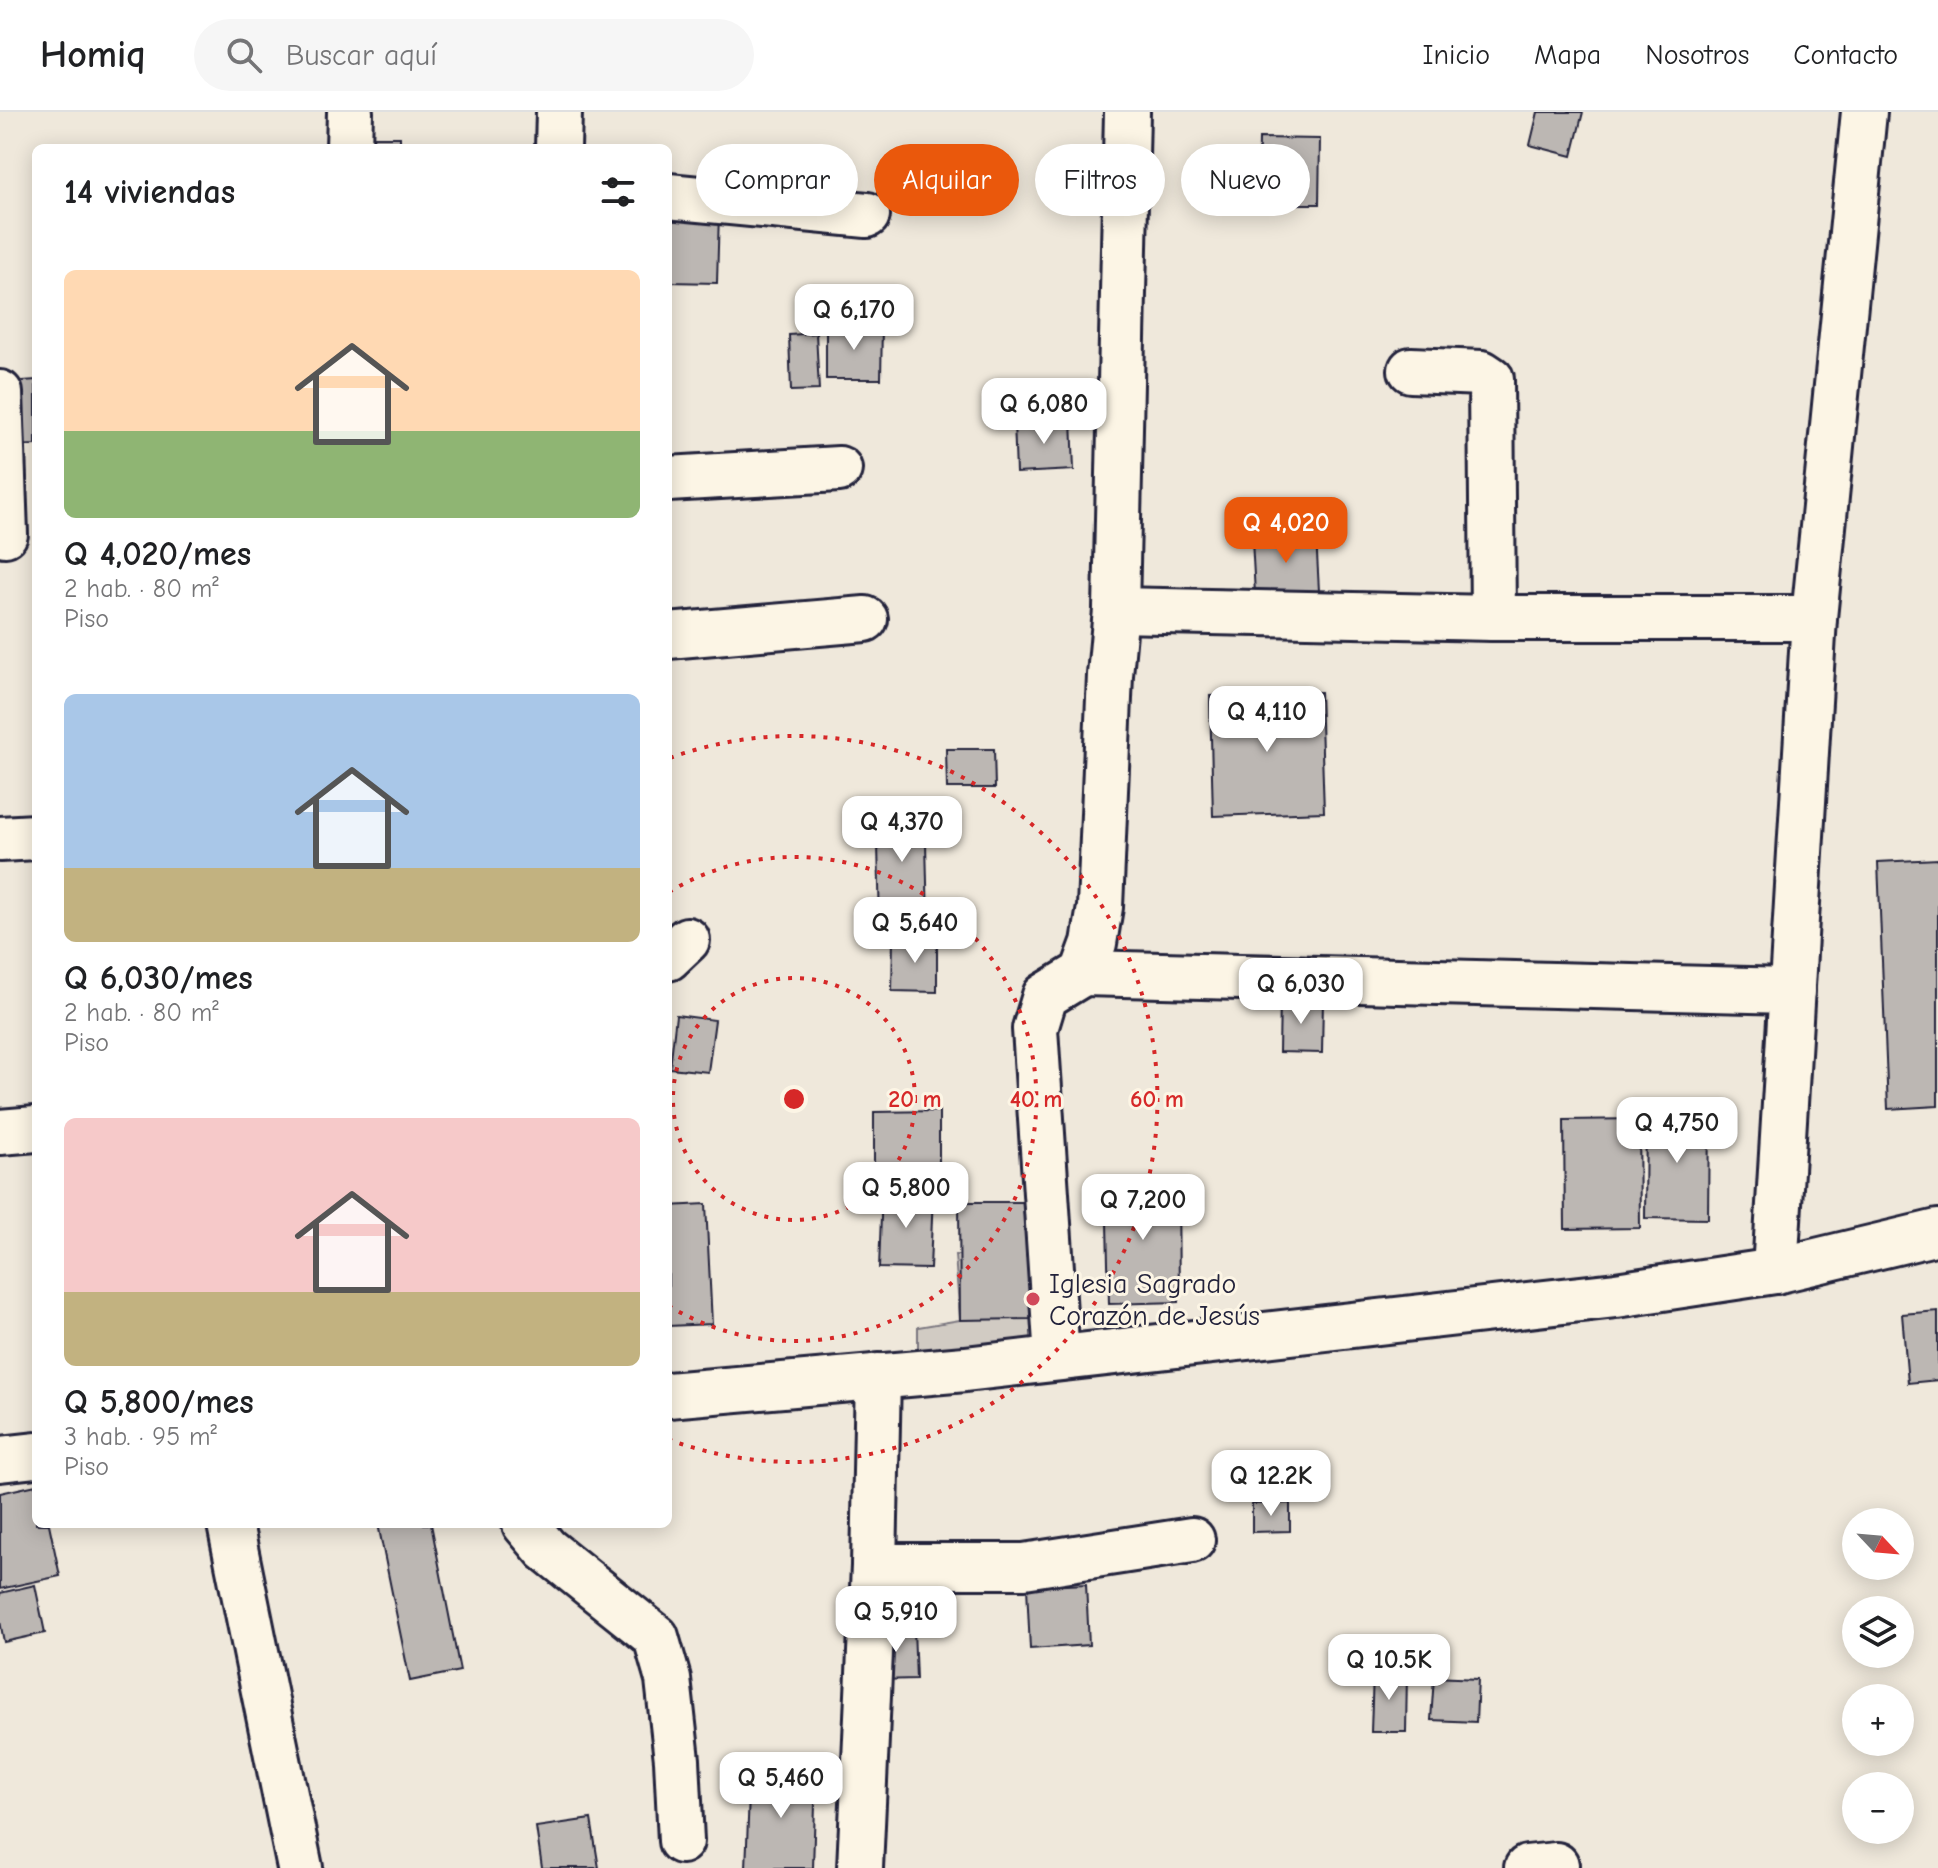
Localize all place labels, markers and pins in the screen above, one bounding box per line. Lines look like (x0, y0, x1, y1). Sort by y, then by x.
pin: Q 6,170 (780, 284, 928, 352)
pin: Q 6,080 (970, 378, 1118, 446)
pin: Q 4,020 (1212, 497, 1360, 565)
pin: Q 4,110 (1193, 686, 1341, 754)
pin: Q 4,370 (828, 796, 976, 864)
pin: Q 5,640 (841, 897, 989, 965)
pin: Q 6,030 (1227, 958, 1375, 1026)
centre of rings (780, 1085, 808, 1113)
pin: Q 4,750 (1603, 1097, 1751, 1165)
pin: Q 5,800 (832, 1162, 980, 1230)
pin: Q 7,200 (1069, 1174, 1217, 1242)
place label: Iglesia Sagrado Corazón de Jesús (1049, 1268, 1260, 1332)
marker: Iglesia Sagrado Corazón de Jesús (1024, 1290, 1042, 1308)
pin: Q 12.2K (1197, 1450, 1345, 1518)
pin: Q 5,910 (822, 1586, 970, 1654)
pin: Q 10.5K (1315, 1634, 1463, 1702)
pin: Q 5,460 (707, 1752, 855, 1820)

